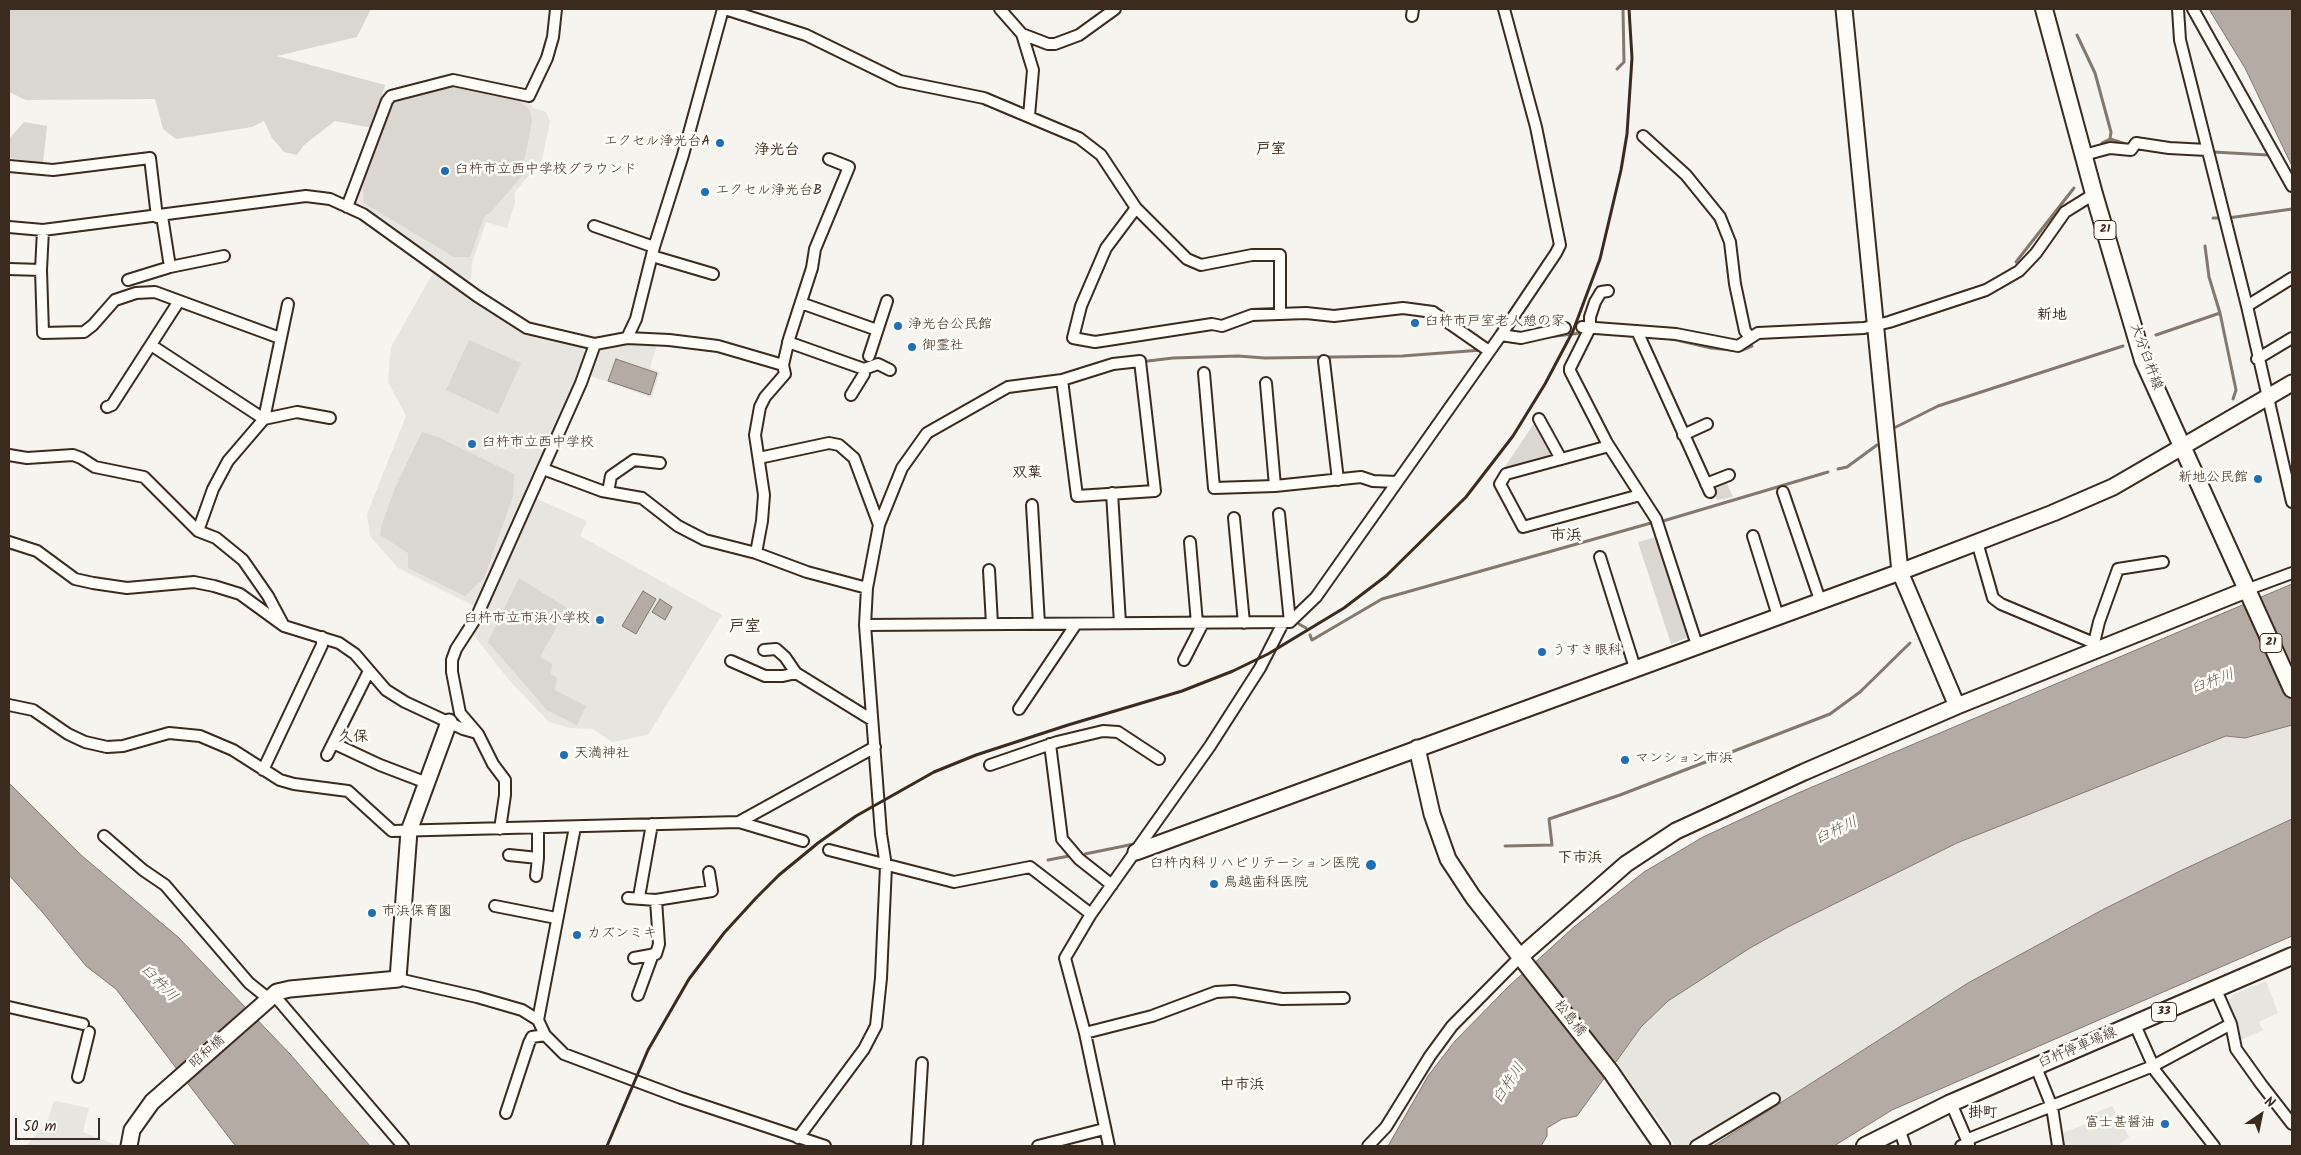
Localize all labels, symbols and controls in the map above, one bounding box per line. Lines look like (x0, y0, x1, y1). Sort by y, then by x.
place label: エクセル浄光台A (603, 135, 710, 151)
marker: エクセル浄光台A (714, 137, 726, 149)
district label: 戸室 (1256, 141, 1286, 159)
district label: 浄光台 (755, 142, 799, 160)
place label: 臼杵市立西中学校グラウンド (455, 163, 637, 179)
marker: 臼杵市立西中学校グラウンド (439, 165, 451, 177)
place label: エクセル浄光台B (715, 184, 822, 200)
marker: エクセル浄光台B (699, 186, 711, 198)
road number: 21 (2094, 220, 2116, 240)
district label: 新地 (2037, 307, 2067, 325)
place label: 臼杵市戸室老人憩の家 (1425, 315, 1565, 331)
marker: 臼杵市戸室老人憩の家 (1409, 317, 1421, 329)
place label: 浄光台公民館 (908, 318, 992, 334)
marker: 浄光台公民館 (892, 320, 904, 332)
street label: 大分臼杵線 (2125, 321, 2165, 393)
place label: 御霊社 (922, 339, 964, 355)
marker: 御霊社 (906, 341, 918, 353)
place label: 臼杵市立西中学校 (482, 436, 594, 452)
marker: 臼杵市立西中学校 (466, 438, 478, 450)
district label: 双葉 (1012, 465, 1042, 483)
place label: 新地公民館 (2178, 471, 2248, 487)
marker: 新地公民館 (2252, 473, 2264, 485)
district label: 市浜 (1550, 527, 1582, 547)
place label: 臼杵市立市浜小学校 (464, 612, 590, 628)
marker: 臼杵市立市浜小学校 (594, 614, 606, 626)
district label: 戸室 (729, 618, 761, 638)
road number: 21 (2260, 634, 2282, 652)
place label: うすき眼科 (1552, 644, 1622, 660)
marker: うすき眼科 (1536, 646, 1548, 658)
water label: 臼杵川 (2189, 667, 2237, 699)
district label: 久保 (338, 729, 368, 747)
place label: 天満神社 (574, 747, 630, 763)
marker: 天満神社 (558, 749, 570, 761)
place label: マンション市浜 (1635, 752, 1733, 768)
marker: マンション市浜 (1619, 754, 1631, 766)
water label: 臼杵川 (1813, 814, 1861, 850)
district label: 下市浜 (1558, 850, 1602, 868)
place label: 臼杵内科リハビリテーション医院 (1150, 857, 1360, 873)
marker: 臼杵内科リハビリテーション医院 (1364, 858, 1378, 872)
place label: 鳥越歯科医院 (1224, 876, 1308, 892)
marker: 鳥越歯科医院 (1208, 878, 1220, 890)
place label: 市浜保育園 (382, 905, 452, 921)
marker: 市浜保育園 (366, 907, 378, 919)
place label: カズンミキ (587, 927, 657, 943)
marker: カズンミキ (571, 929, 583, 941)
water label: 臼杵川 (136, 962, 180, 1006)
street label: 松島橋 (1549, 997, 1589, 1041)
road number: 33 (2152, 1002, 2176, 1022)
street label: 臼杵停車場線 (2036, 1025, 2120, 1073)
street label: 昭和橋 (187, 1033, 229, 1073)
water label: 臼杵川 (1490, 1060, 1530, 1108)
district label: 中市浜 (1220, 1077, 1264, 1095)
north arrow (2236, 1090, 2286, 1140)
text: N (2260, 1091, 2279, 1114)
district label: 掛町 (1968, 1105, 1998, 1123)
scale bar (18, 1108, 102, 1140)
text: 50 m (23, 1115, 57, 1139)
place label: 富士甚醤油 (2085, 1116, 2155, 1132)
marker: 富士甚醤油 (2159, 1118, 2171, 1130)

